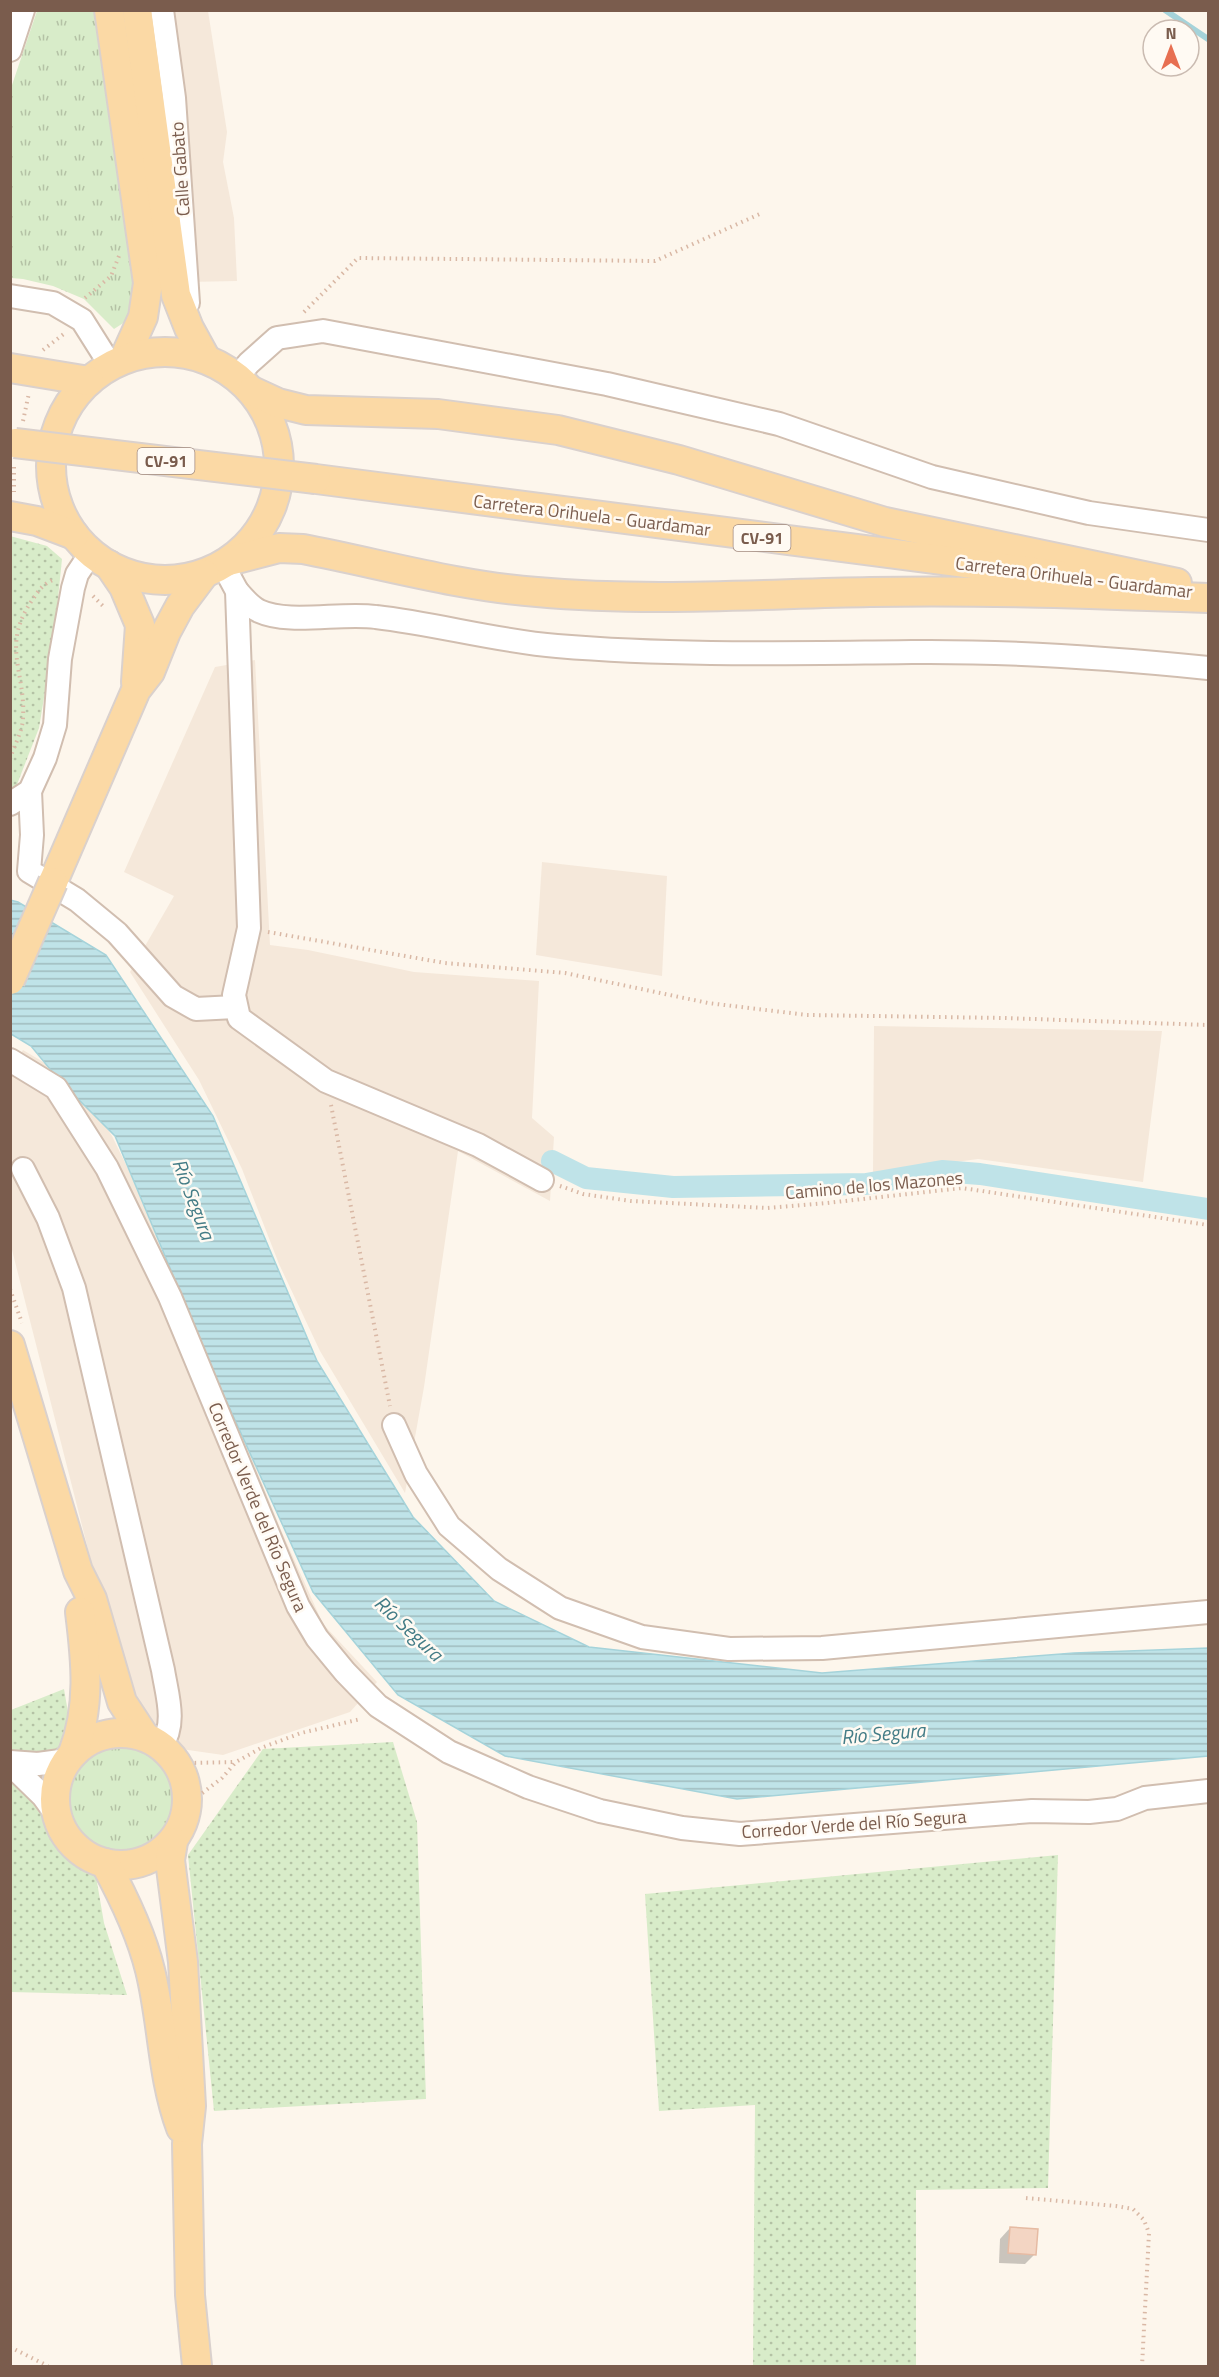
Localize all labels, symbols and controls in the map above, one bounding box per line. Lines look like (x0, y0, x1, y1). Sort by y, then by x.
north arrow (1141, 18, 1201, 78)
text: N (1165, 21, 1177, 45)
street label: Calle Gabato (163, 121, 197, 217)
road number: CV-91 (138, 448, 195, 474)
street label: Carretera Orihuela - Guardamar (472, 487, 712, 543)
road number: CV-91 (734, 525, 790, 551)
street label: Carretera Orihuela - Guardamar (954, 549, 1194, 605)
water label: Río Segura (164, 1154, 224, 1245)
street label: Camino de los Mazones (784, 1164, 964, 1206)
street label: Corredor Verde del Río Segura (202, 1398, 314, 1616)
water label: Río Segura (368, 1588, 451, 1669)
water label: Río Segura (840, 1714, 927, 1752)
street label: Corredor Verde del Río Segura (741, 1803, 967, 1845)

